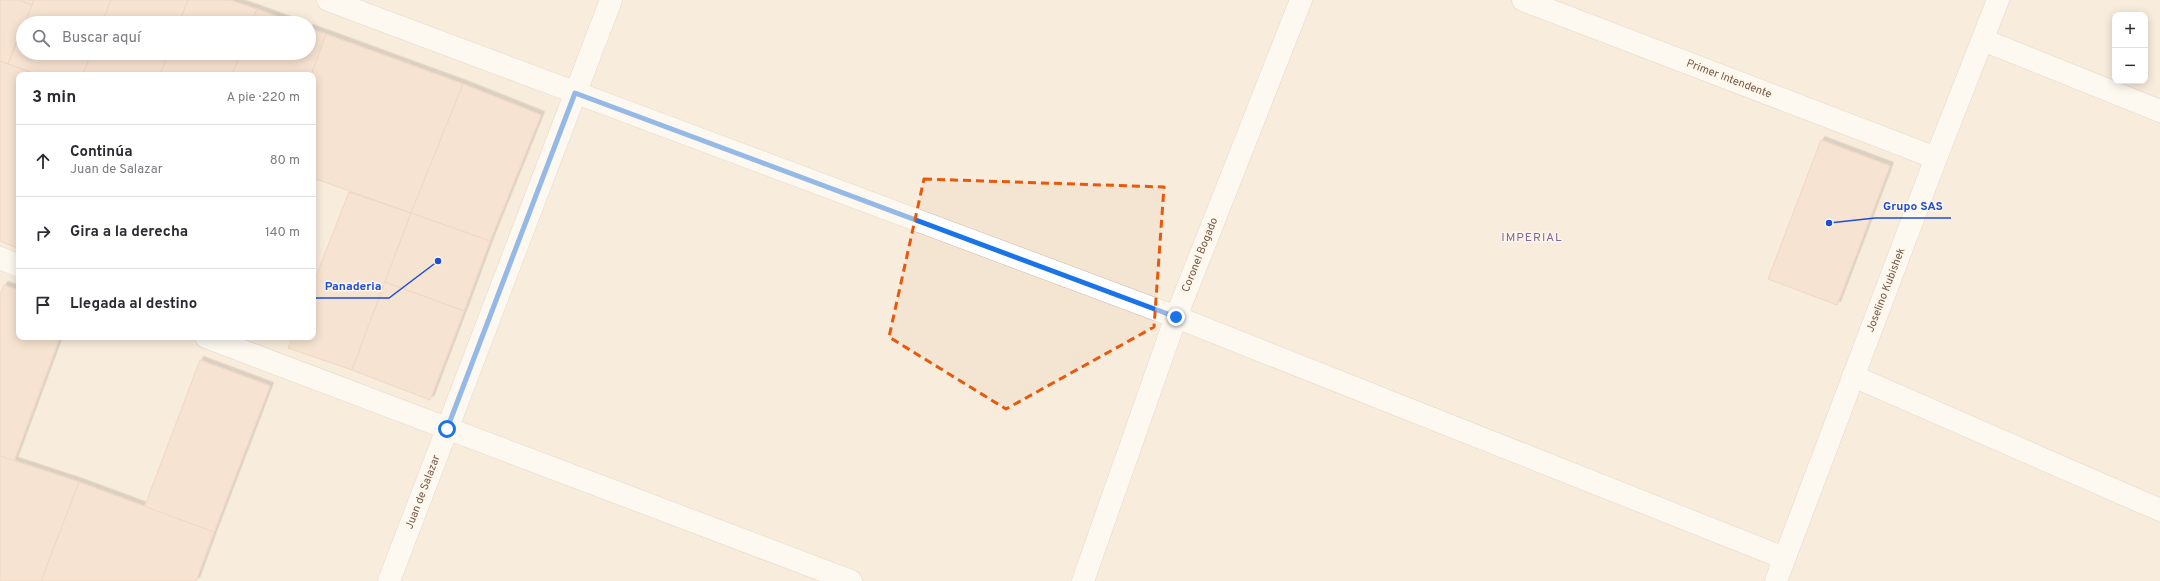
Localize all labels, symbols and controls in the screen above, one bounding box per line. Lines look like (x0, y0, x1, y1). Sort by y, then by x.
map controls (2112, 12, 2148, 84)
button: + (2112, 12, 2148, 48)
search box (16, 16, 316, 60)
icon: search (30, 27, 52, 49)
text: Buscar aquí (62, 29, 141, 48)
button: − (2112, 48, 2148, 84)
street label: Primer Intendente (1684, 56, 1774, 102)
text: 3 min (32, 87, 76, 109)
text: A pie · 220 m (227, 90, 300, 106)
text: Continúa (70, 143, 132, 162)
icon: ahead (32, 150, 54, 172)
text: 80 m (270, 153, 300, 169)
text: Juan de Salazar (70, 162, 163, 178)
callout: Grupo SAS (1875, 194, 1951, 218)
text: Grupo SAS (1883, 199, 1943, 215)
street label: Coronel Bogado (1179, 216, 1221, 294)
icon: right (32, 222, 54, 244)
text: Gira a la derecha (70, 223, 188, 242)
text: 140 m (265, 225, 300, 241)
district label: IMPERIAL (1501, 230, 1563, 246)
street label: Joselino Kubishek (1863, 246, 1909, 334)
callout: Panaderia (316, 274, 389, 298)
text: Panaderia (325, 279, 381, 295)
icon: arrive (32, 294, 54, 316)
text: Llegada al destino (70, 295, 197, 314)
route end (1167, 308, 1185, 326)
route start (438, 420, 456, 438)
street label: Juan de Salazar (402, 452, 444, 531)

